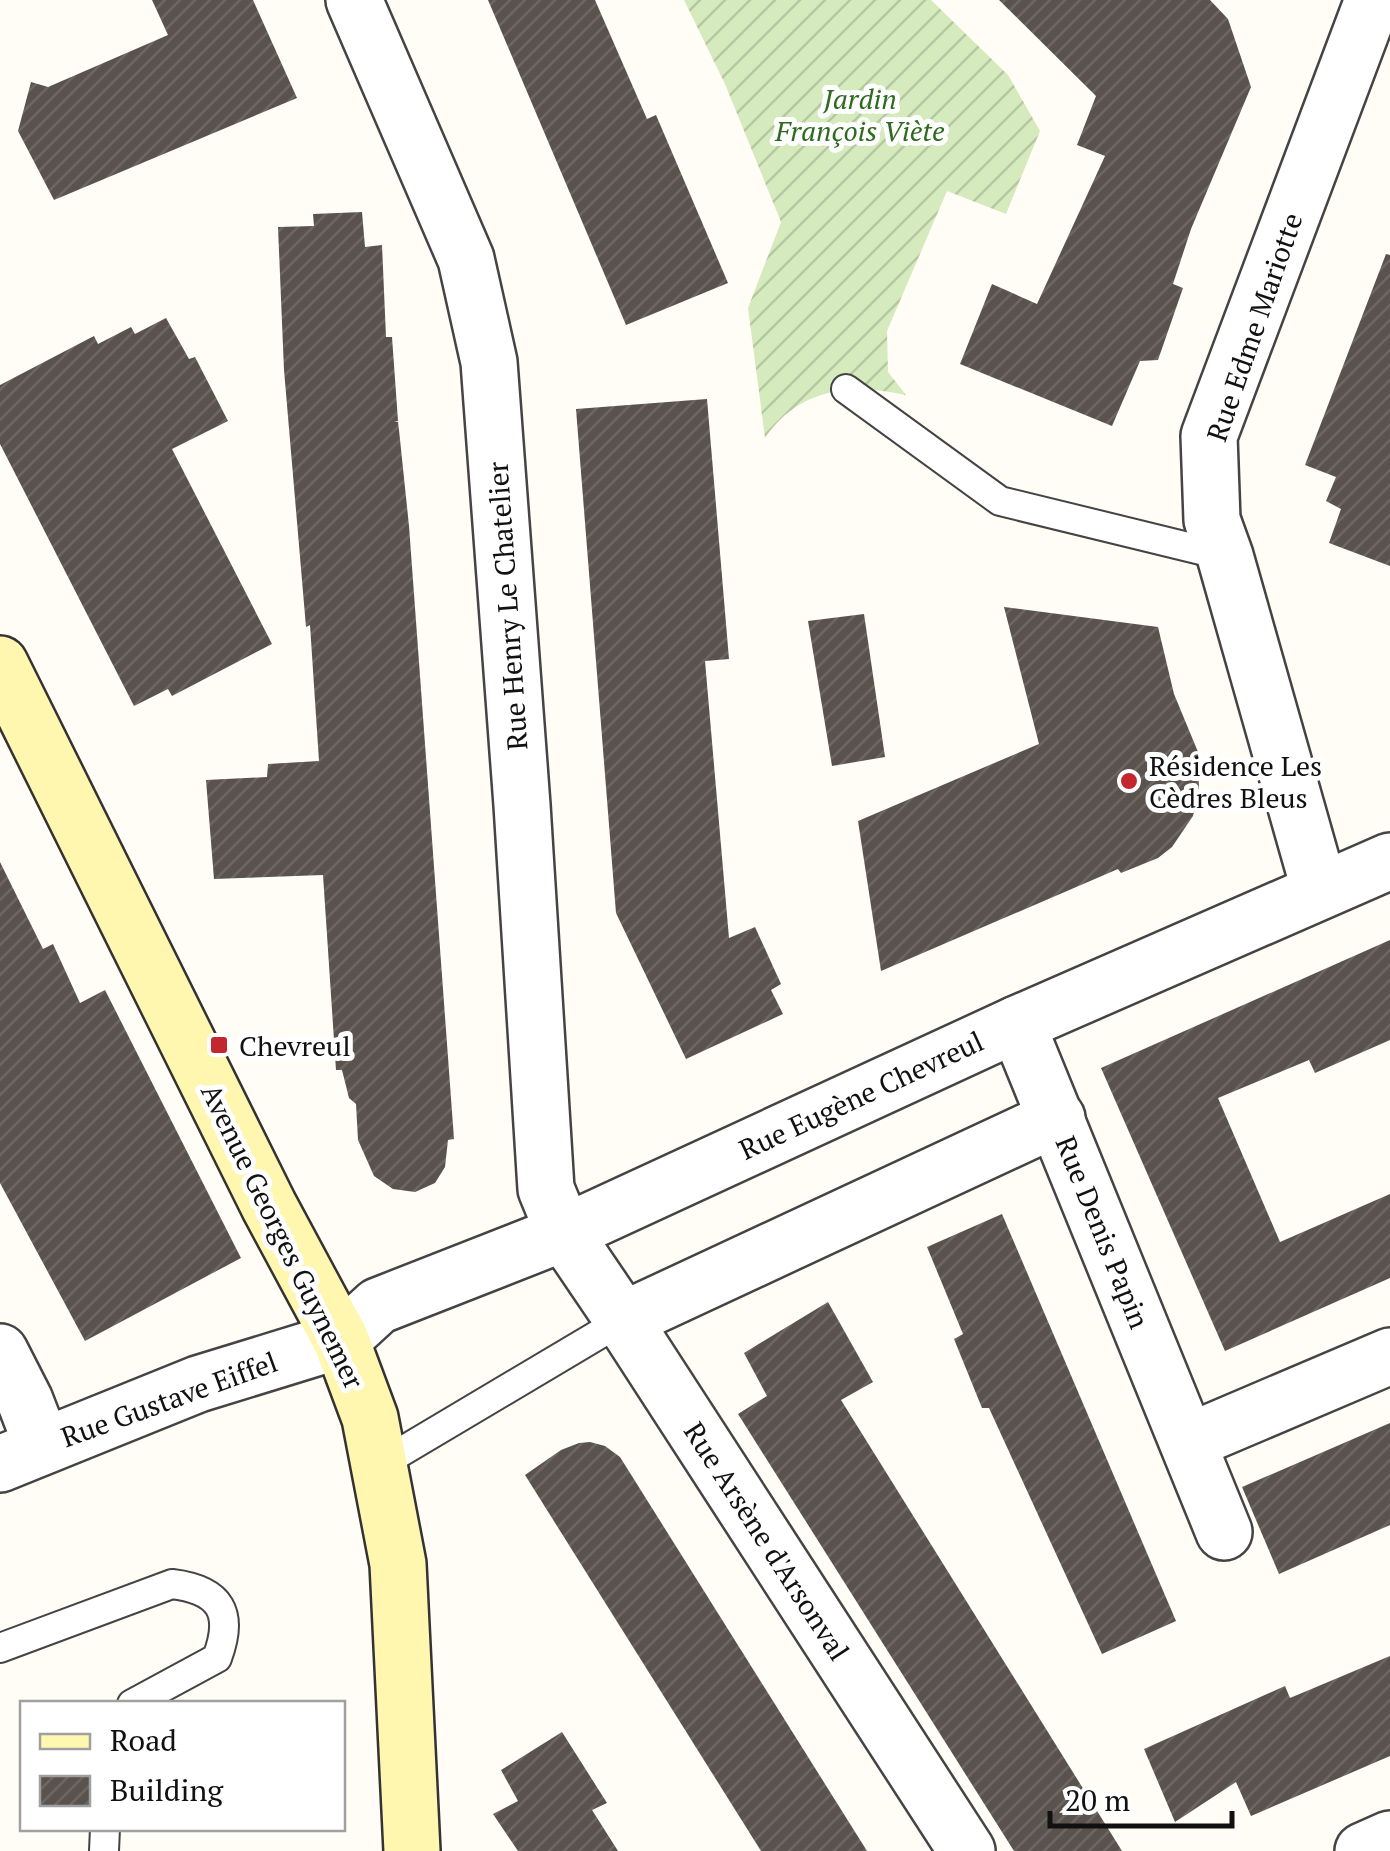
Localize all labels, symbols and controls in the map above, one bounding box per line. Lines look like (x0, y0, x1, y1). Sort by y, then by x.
park label: Jardin François Viète (774, 80, 945, 149)
street label: Rue Edme Mariotte (1198, 208, 1310, 446)
street label: Rue Henry Le Chatelier (478, 460, 536, 751)
place label: Résidence Les Cèdres Bleus (1149, 747, 1322, 816)
marker: Résidence Les Cèdres Bleus (1118, 770, 1140, 792)
street label: Rue Eugène Chevreul (733, 1022, 989, 1168)
place label: Chevreul (239, 1027, 351, 1064)
marker: Chevreul (208, 1034, 230, 1056)
street label: Avenue Georges Guynemer (193, 1077, 373, 1395)
street label: Rue Denis Papin (1048, 1130, 1159, 1334)
street label: Rue Gustave Eiffel (56, 1343, 282, 1455)
street label: Rue Arsène d'Arsonval (676, 1415, 858, 1667)
legend (20, 1701, 345, 1831)
text: Road (110, 1720, 177, 1760)
scale bar (1050, 1766, 1232, 1828)
text: Building (110, 1770, 224, 1810)
text: 20 m (1065, 1780, 1130, 1820)

